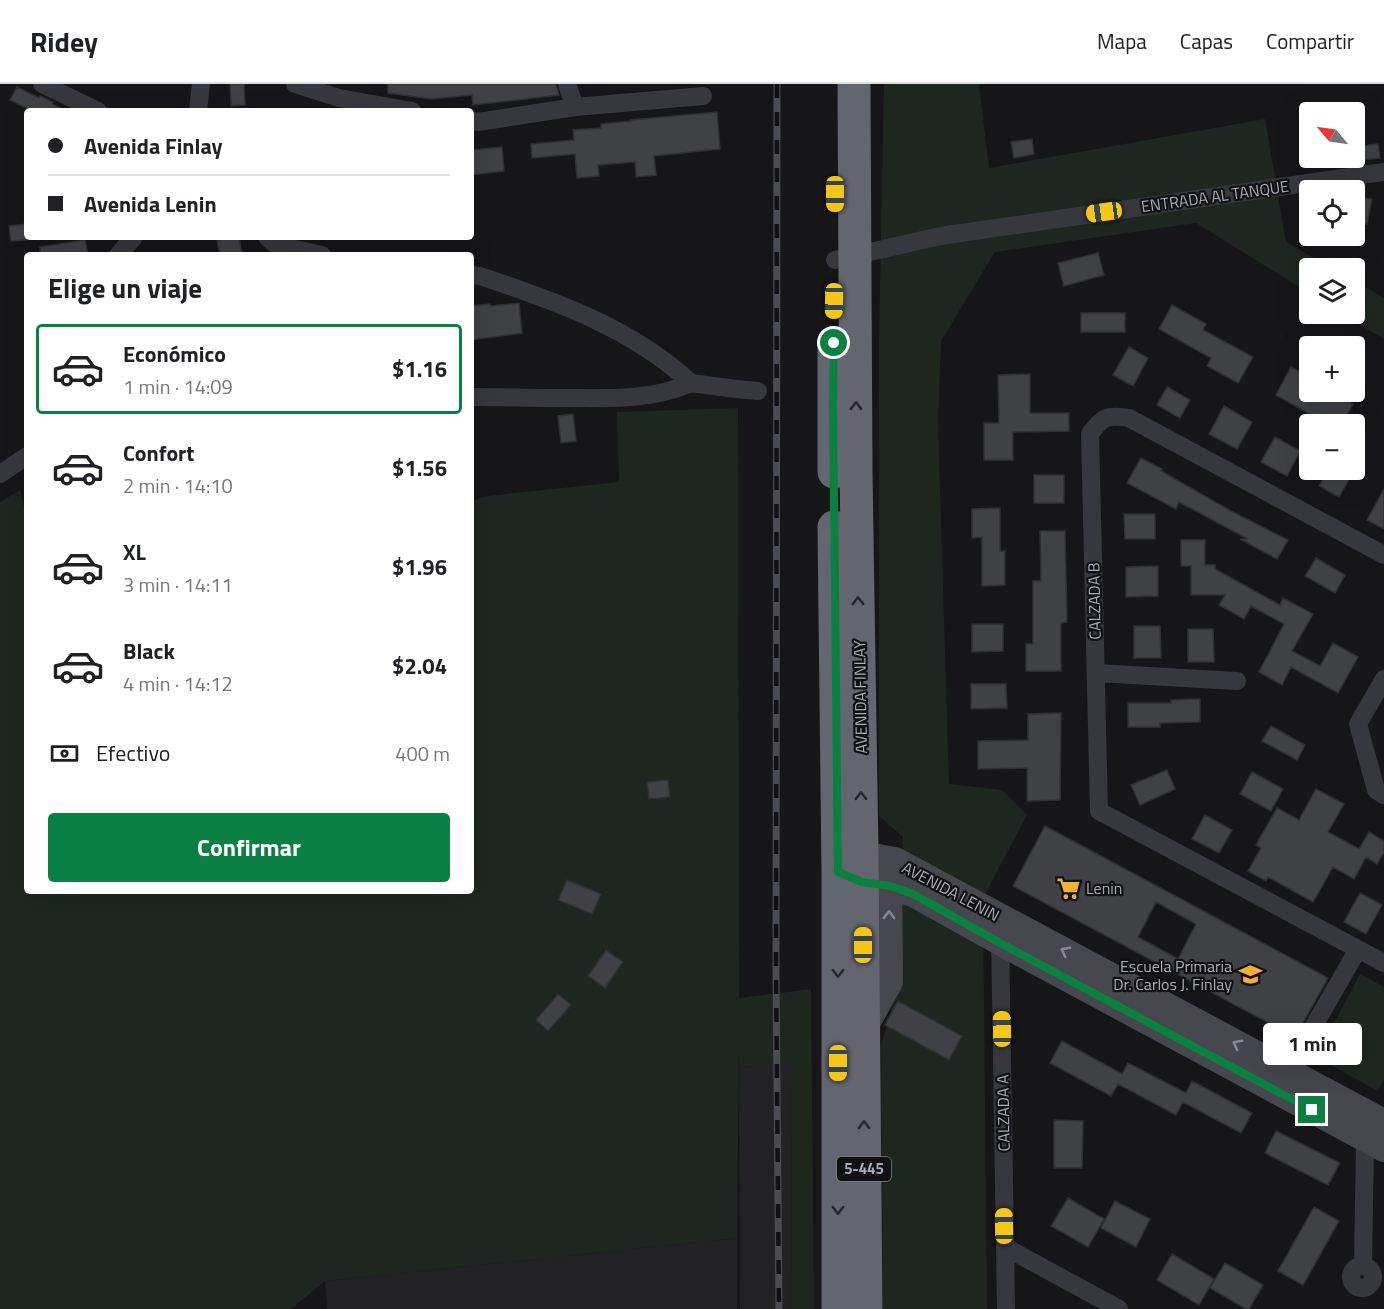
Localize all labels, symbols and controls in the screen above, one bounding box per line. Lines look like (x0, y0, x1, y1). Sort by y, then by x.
text: Ridey (30, 20, 98, 63)
text: Mapa (1097, 25, 1147, 57)
text: Capas (1180, 25, 1233, 57)
text: Compartir (1266, 25, 1354, 57)
north arrow (1299, 102, 1365, 168)
map controls (1299, 102, 1365, 480)
text: Avenida Finlay (84, 129, 223, 163)
street label: ENTRADA AL TANQUE (1140, 174, 1291, 218)
car (826, 176, 844, 212)
button: locate (1299, 180, 1365, 246)
text: Avenida Lenin (84, 187, 217, 221)
car (1085, 201, 1123, 223)
button: layers (1299, 258, 1365, 324)
text: Elige un viaje (48, 267, 202, 308)
car (825, 283, 843, 319)
route start (820, 329, 847, 356)
button: + (1299, 336, 1365, 402)
text: Económico (123, 337, 226, 371)
icon: car (51, 342, 105, 396)
text: $1.16 (392, 352, 447, 386)
text: 1 min · 14:09 (123, 371, 233, 402)
one-way arrow (850, 402, 862, 411)
button: − (1299, 414, 1365, 480)
text: Confort (123, 436, 194, 470)
icon: car (51, 441, 105, 495)
text: $1.56 (392, 451, 447, 485)
text: 2 min · 14:10 (123, 470, 233, 501)
text: XL (123, 535, 146, 569)
icon: car (51, 540, 105, 594)
text: $1.96 (392, 550, 447, 584)
street label: CALZADA B (1081, 562, 1107, 640)
text: 3 min · 14:11 (123, 569, 233, 600)
one-way arrow (852, 596, 864, 605)
text: Black (123, 634, 175, 668)
icon: car (51, 639, 105, 693)
street label: AVENIDA FINLAY (847, 640, 873, 754)
text: $2.04 (392, 649, 447, 683)
text: 4 min · 14:12 (123, 668, 233, 699)
text: Efectivo (96, 736, 170, 770)
icon: cash (48, 737, 81, 770)
text: 400 m (395, 738, 450, 769)
one-way arrow (855, 791, 867, 800)
button: Confirmar (48, 813, 450, 882)
street label: AVENIDA LENIN (898, 855, 1004, 927)
supermarket icon: Lenin (1055, 875, 1081, 901)
place label: Lenin (1086, 876, 1122, 900)
one-way arrow (883, 911, 896, 920)
car (854, 927, 872, 963)
one-way arrow (1061, 947, 1071, 958)
place label: Escuela Primaria Dr. Carlos J. Finlay (1113, 954, 1232, 996)
school or university icon: Escuela Primaria Dr. Carlos J. Finlay (1237, 962, 1263, 988)
one-way arrow (832, 968, 844, 977)
car (993, 1011, 1011, 1047)
callout: 1 min (1262, 1023, 1362, 1065)
text: 1 min (1288, 1028, 1337, 1059)
one-way arrow (1232, 1040, 1243, 1051)
car (829, 1045, 847, 1081)
street label: CALZADA A (990, 1074, 1016, 1152)
route end (1298, 1096, 1325, 1123)
one-way arrow (858, 1120, 870, 1129)
road number: 5-445 (837, 1157, 891, 1181)
one-way arrow (832, 1205, 844, 1214)
car (995, 1208, 1013, 1244)

